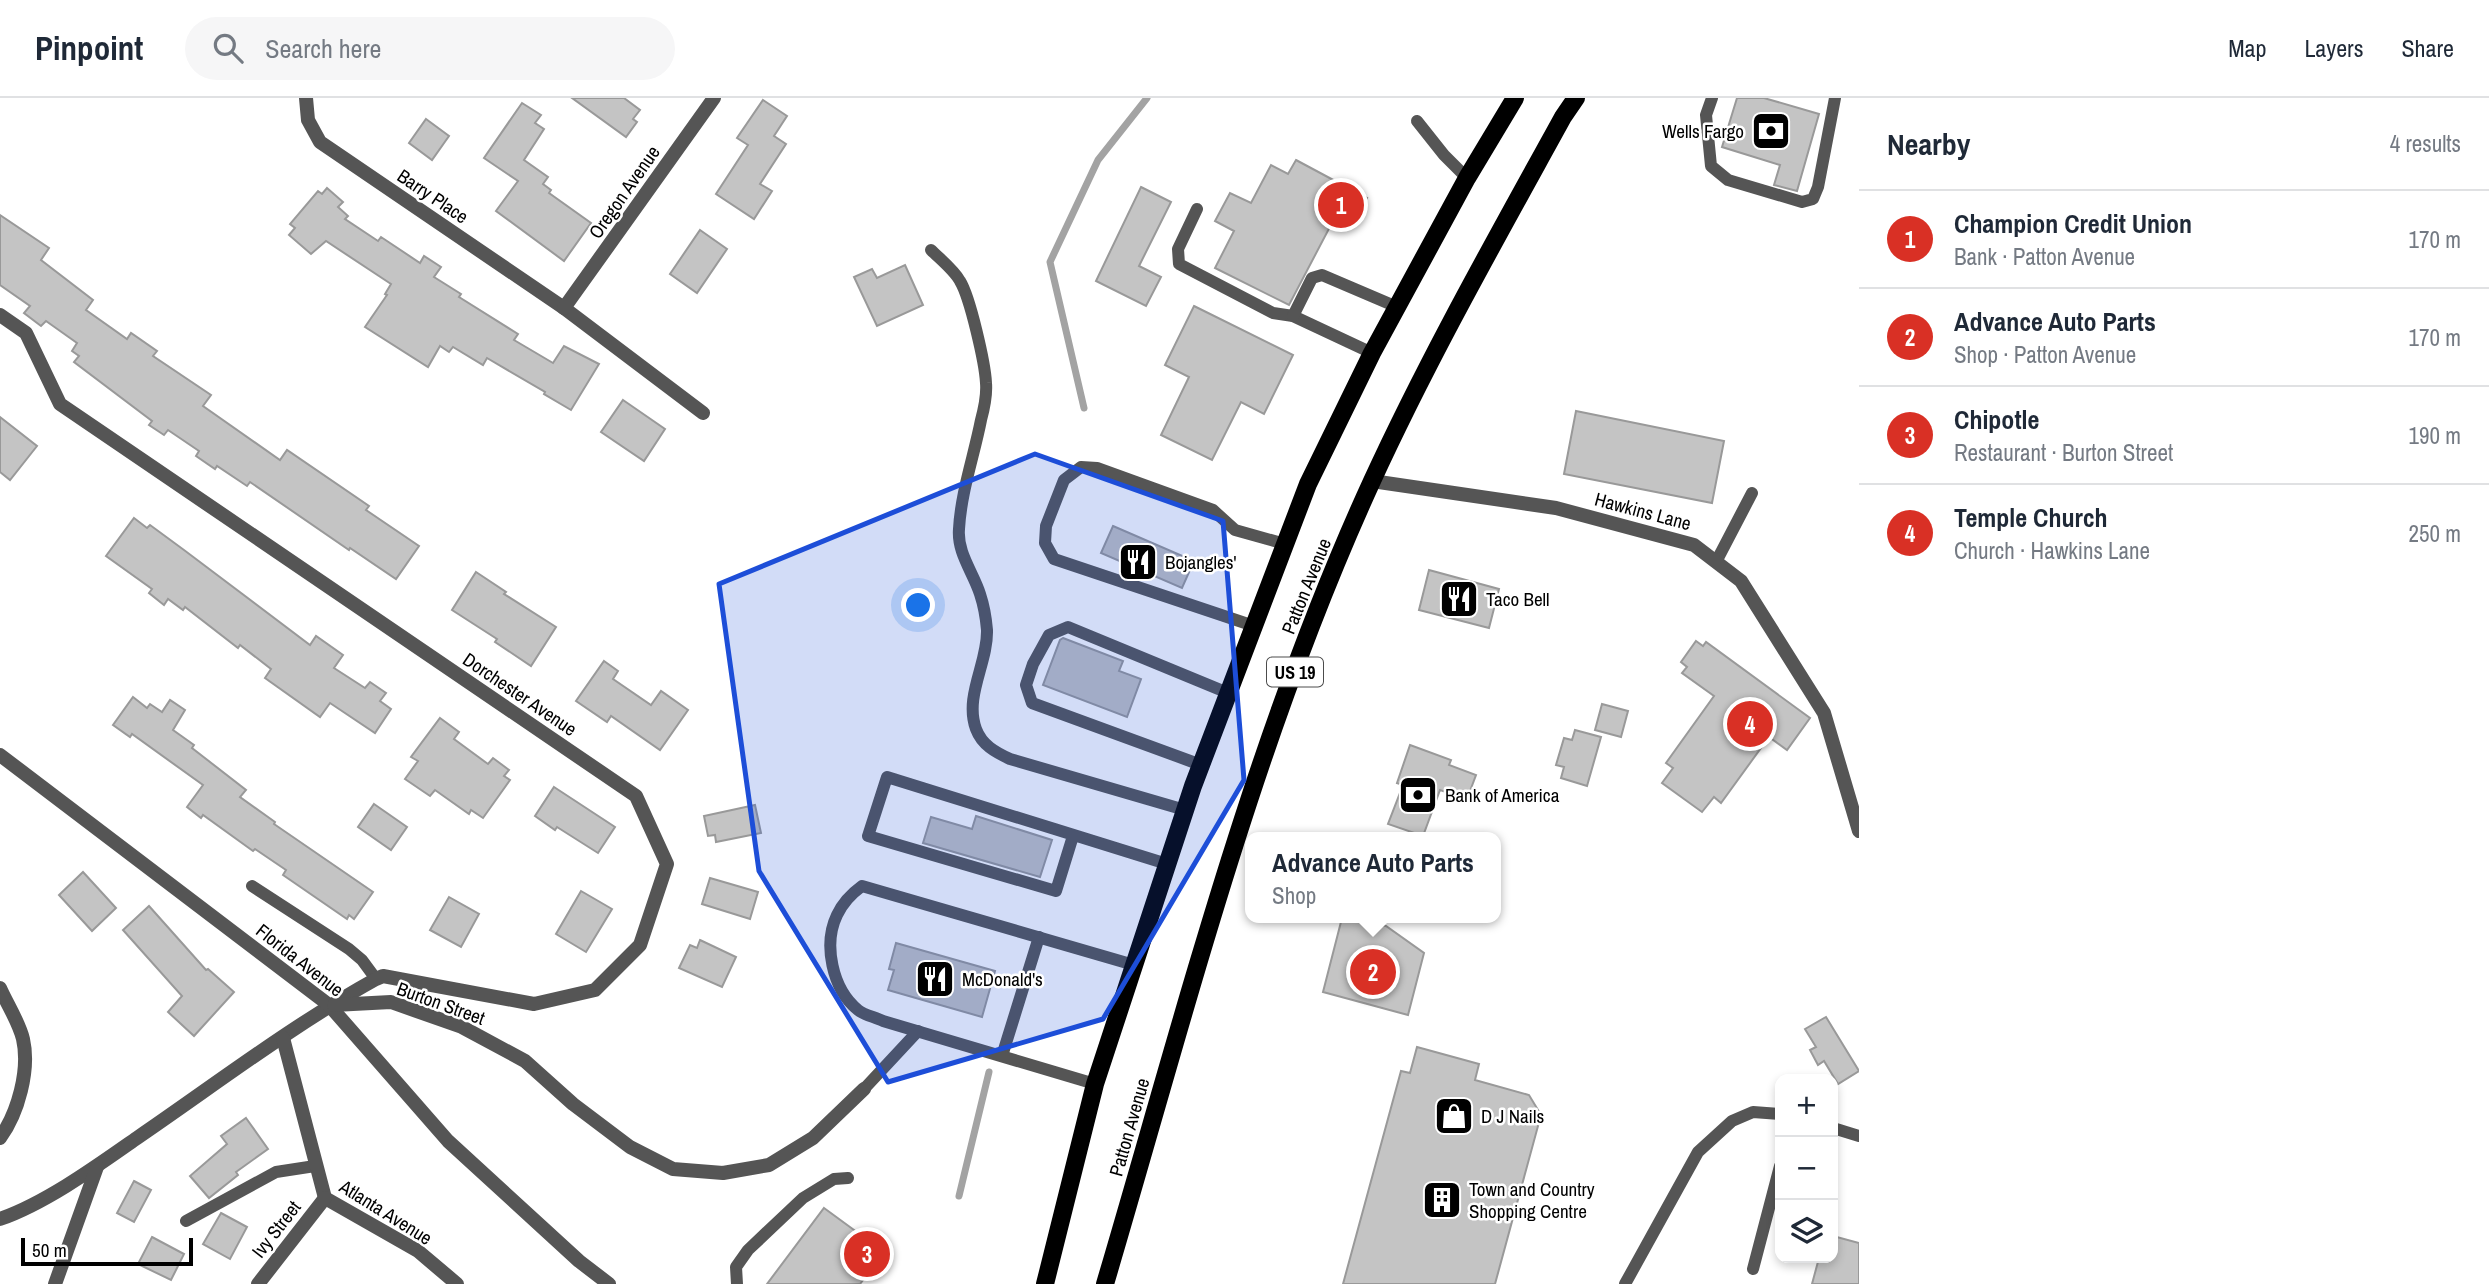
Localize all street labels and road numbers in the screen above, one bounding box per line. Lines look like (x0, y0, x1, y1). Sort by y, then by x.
street label: Oregon Avenue (582, 140, 666, 244)
street label: Barry Place (392, 163, 474, 229)
street label: Hawkins Lane (1592, 486, 1694, 536)
street label: Patton Avenue (1275, 534, 1337, 638)
street label: Dorchester Avenue (458, 646, 582, 742)
road number: US 19 (1267, 658, 1323, 686)
street label: Florida Avenue (251, 918, 349, 1002)
street label: Burton Street (393, 975, 489, 1031)
street label: Patton Avenue (1103, 1075, 1155, 1179)
street label: Atlanta Avenue (334, 1173, 437, 1251)
street label: Ivy Street (245, 1195, 307, 1263)

